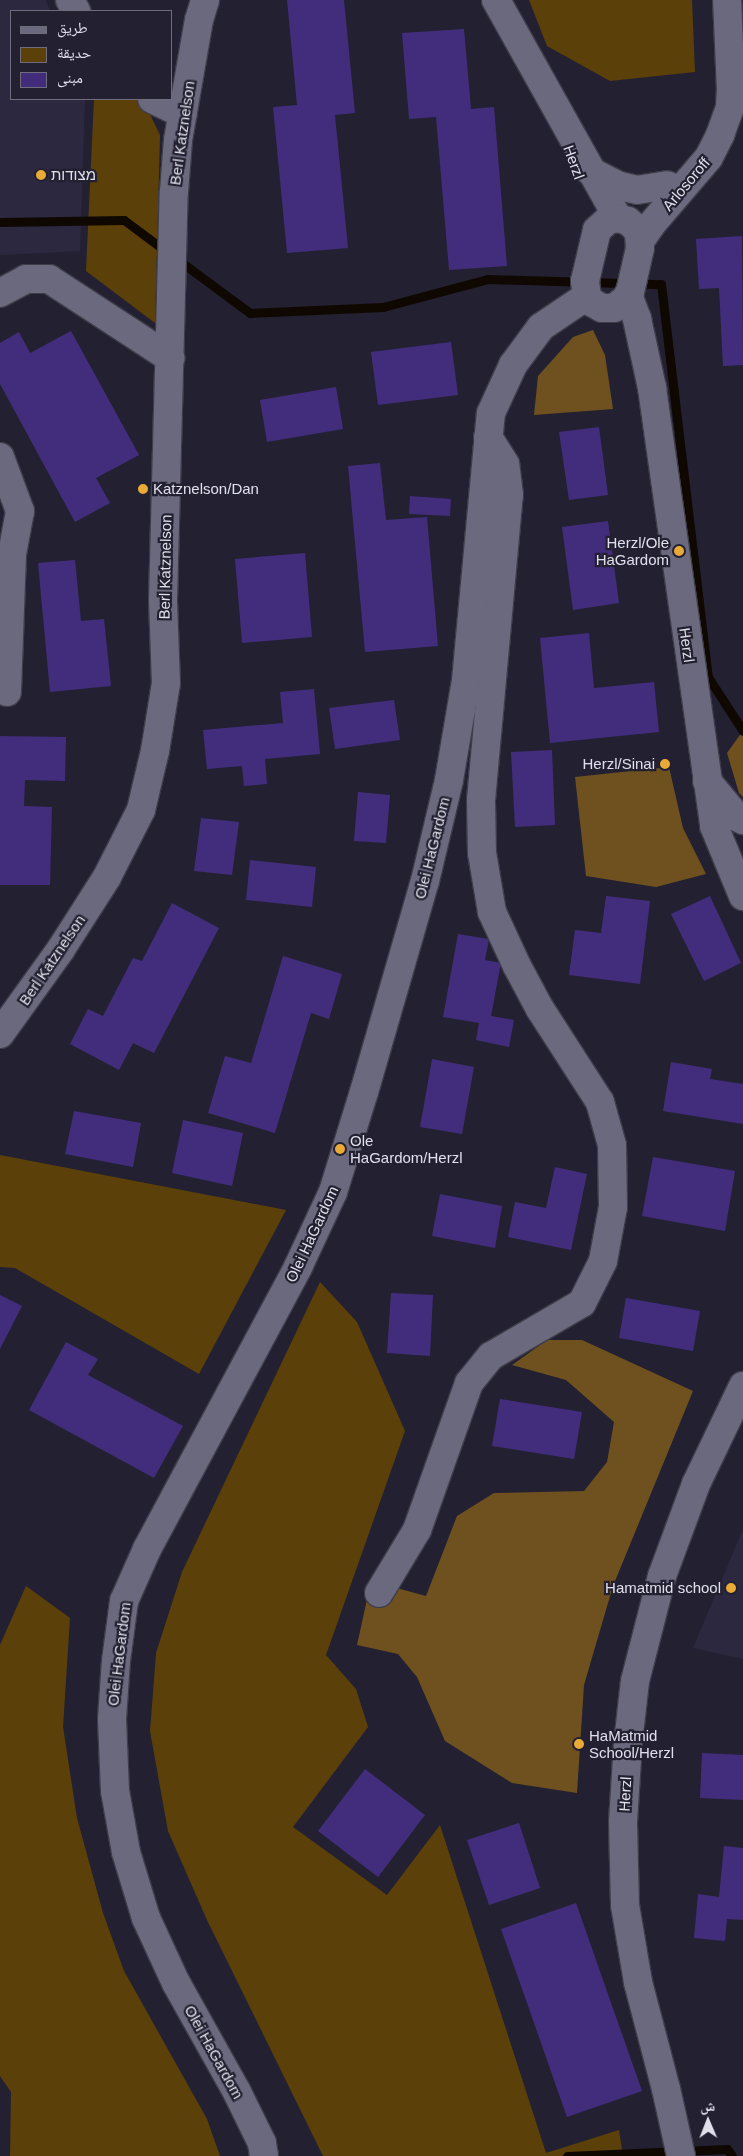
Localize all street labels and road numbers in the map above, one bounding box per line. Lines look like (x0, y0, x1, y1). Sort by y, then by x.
street label: Berl Katznelson (166, 80, 198, 186)
street label: Herzl (560, 142, 588, 182)
street label: Arlosoroff (659, 154, 713, 214)
street label: Berl Katznelson (155, 514, 175, 620)
street label: Herzl (676, 626, 698, 664)
street label: Olei HaGardom (411, 795, 453, 901)
street label: Berl Katznelson (15, 911, 89, 1009)
street label: Olei HaGardom (282, 1183, 342, 1285)
street label: Olei HaGardom (104, 1601, 134, 1707)
street label: Herzl (615, 1776, 635, 1812)
street label: Olei HaGardom (181, 2002, 247, 2102)

